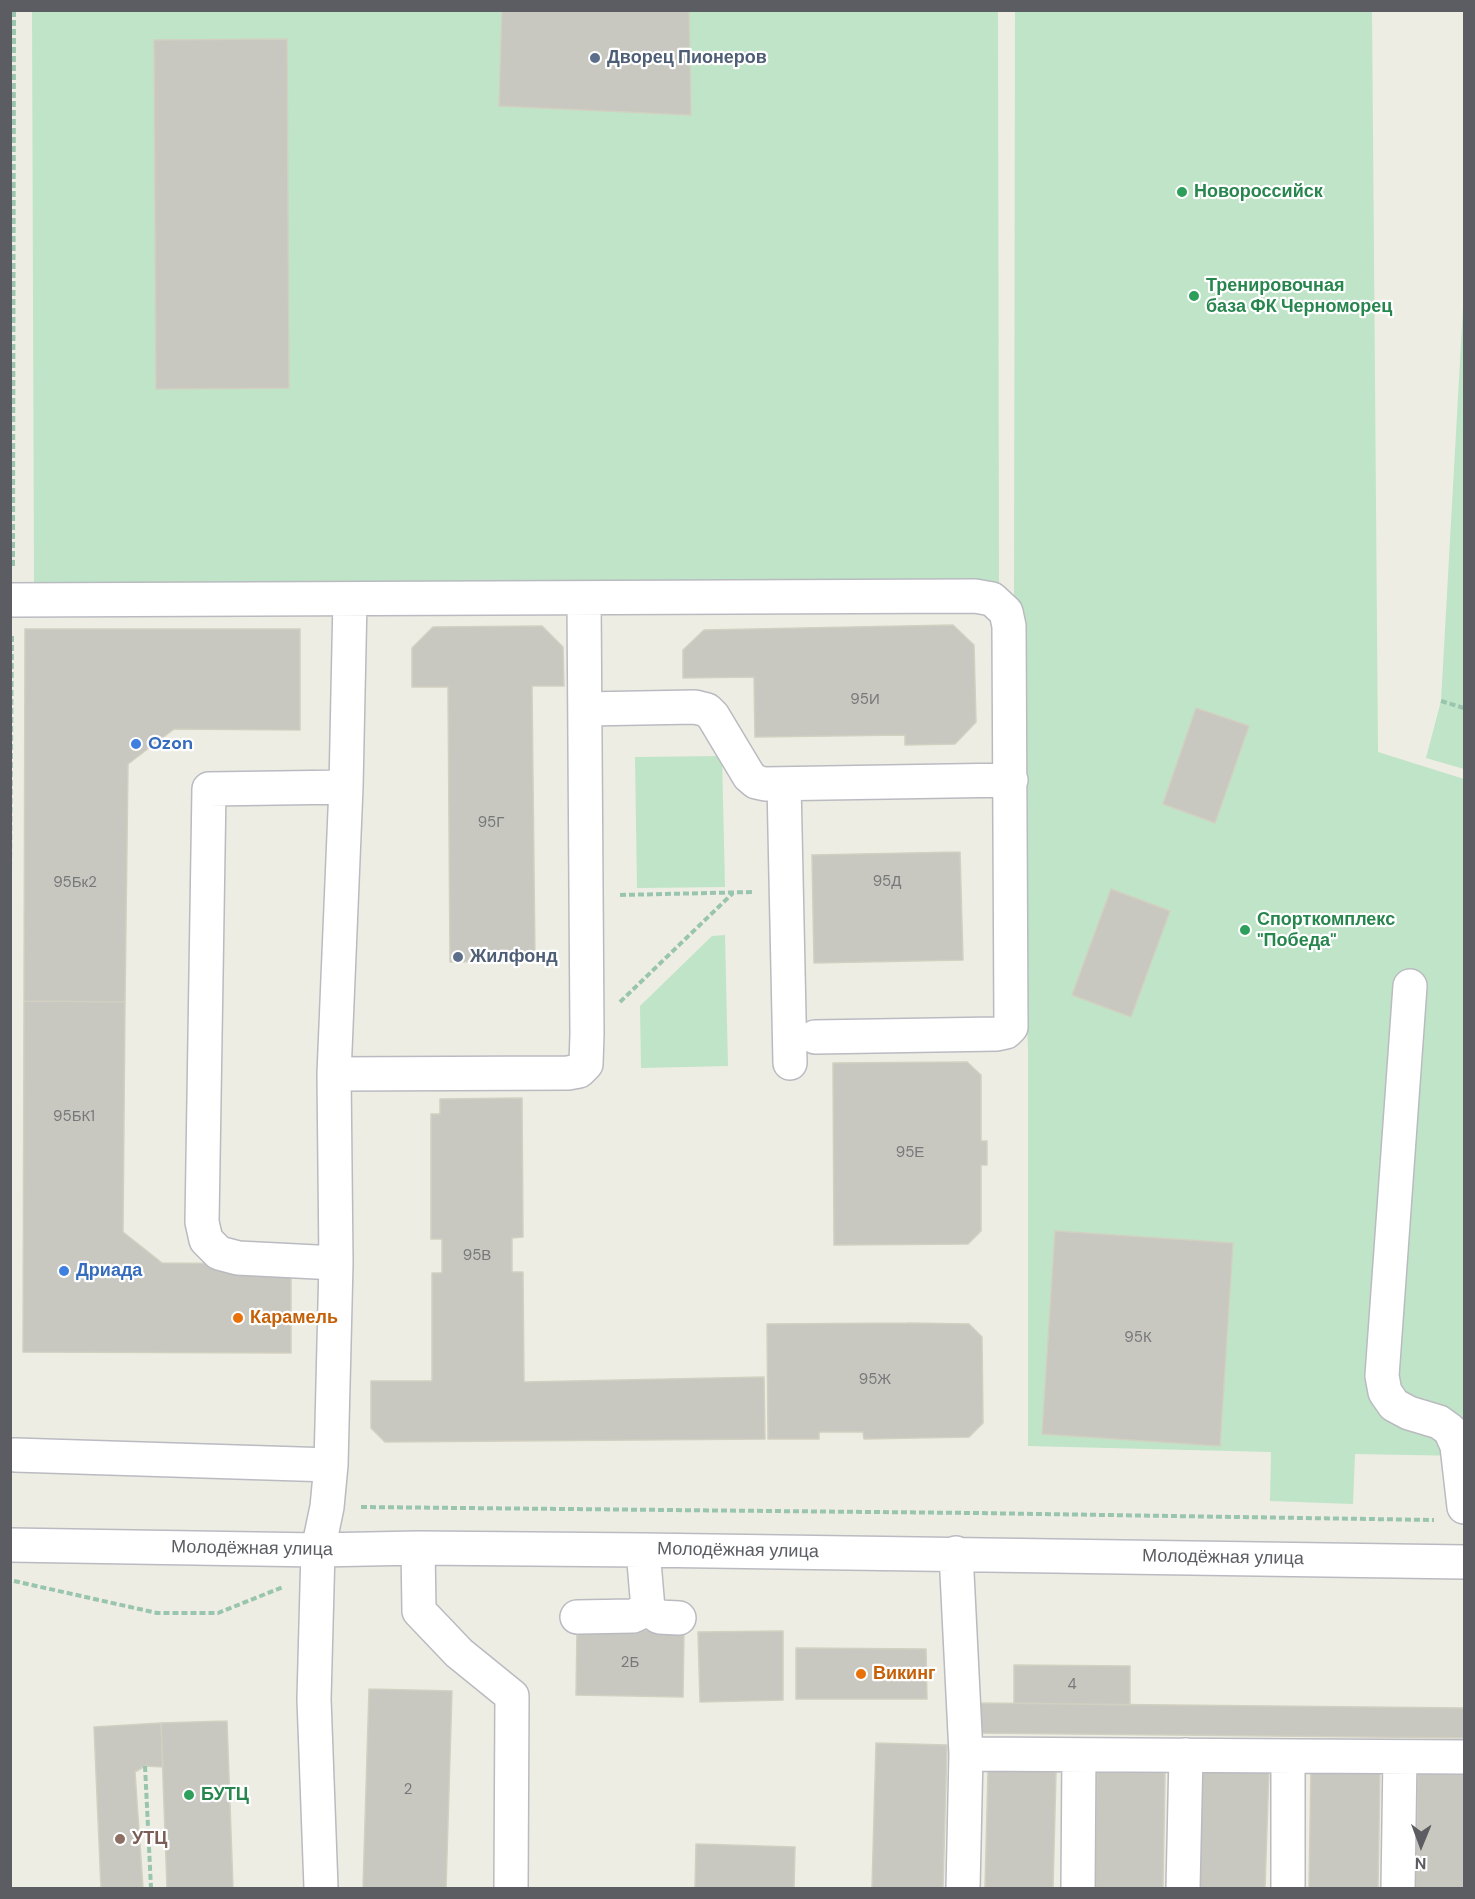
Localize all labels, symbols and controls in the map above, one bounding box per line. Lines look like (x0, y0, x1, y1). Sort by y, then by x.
place label: Дворец Пионеров (607, 47, 767, 69)
marker: Дворец Пионеров (588, 51, 602, 65)
place label: Новороссийск (1194, 181, 1323, 203)
marker: Новороссийск (1175, 185, 1189, 199)
place label: Тренировочная база ФК Черноморец (1206, 275, 1392, 318)
marker: Тренировочная база ФК Черноморец (1187, 289, 1201, 303)
house number: 95И (850, 691, 880, 709)
place label: Ozon (148, 733, 193, 755)
marker: Ozon (129, 737, 143, 751)
house number: 95Г (478, 814, 504, 832)
house number: 95Д (873, 873, 901, 891)
house number: 95Бк2 (53, 874, 97, 892)
place label: Спорткомплекс "Победа" (1257, 909, 1395, 952)
marker: Спорткомплекс "Победа" (1238, 923, 1252, 937)
place label: Жилфонд (470, 946, 558, 968)
marker: Жилфонд (451, 950, 465, 964)
house number: 95БК1 (53, 1108, 95, 1126)
house number: 95Е (896, 1144, 924, 1162)
house number: 95В (463, 1247, 491, 1265)
place label: Дриада (76, 1260, 142, 1282)
marker: Дриада (57, 1264, 71, 1278)
place label: Карамель (250, 1307, 338, 1329)
marker: Карамель (231, 1311, 245, 1325)
house number: 95К (1124, 1329, 1152, 1347)
house number: 95Ж (859, 1371, 891, 1389)
street label: Молодёжная улица (171, 1537, 333, 1561)
street label: Молодёжная улица (657, 1539, 819, 1563)
street label: Молодёжная улица (1142, 1546, 1304, 1570)
house number: 2Б (621, 1654, 639, 1672)
place label: Викинг (873, 1663, 936, 1685)
marker: Викинг (854, 1667, 868, 1681)
house number: 4 (1067, 1676, 1077, 1694)
house number: 2 (404, 1781, 412, 1799)
place label: БУТЦ (201, 1784, 249, 1806)
marker: БУТЦ (182, 1788, 196, 1802)
north arrow (1391, 1815, 1451, 1875)
place label: УТЦ (132, 1828, 167, 1850)
marker: УТЦ (113, 1832, 127, 1846)
text: N (1415, 1853, 1427, 1874)

